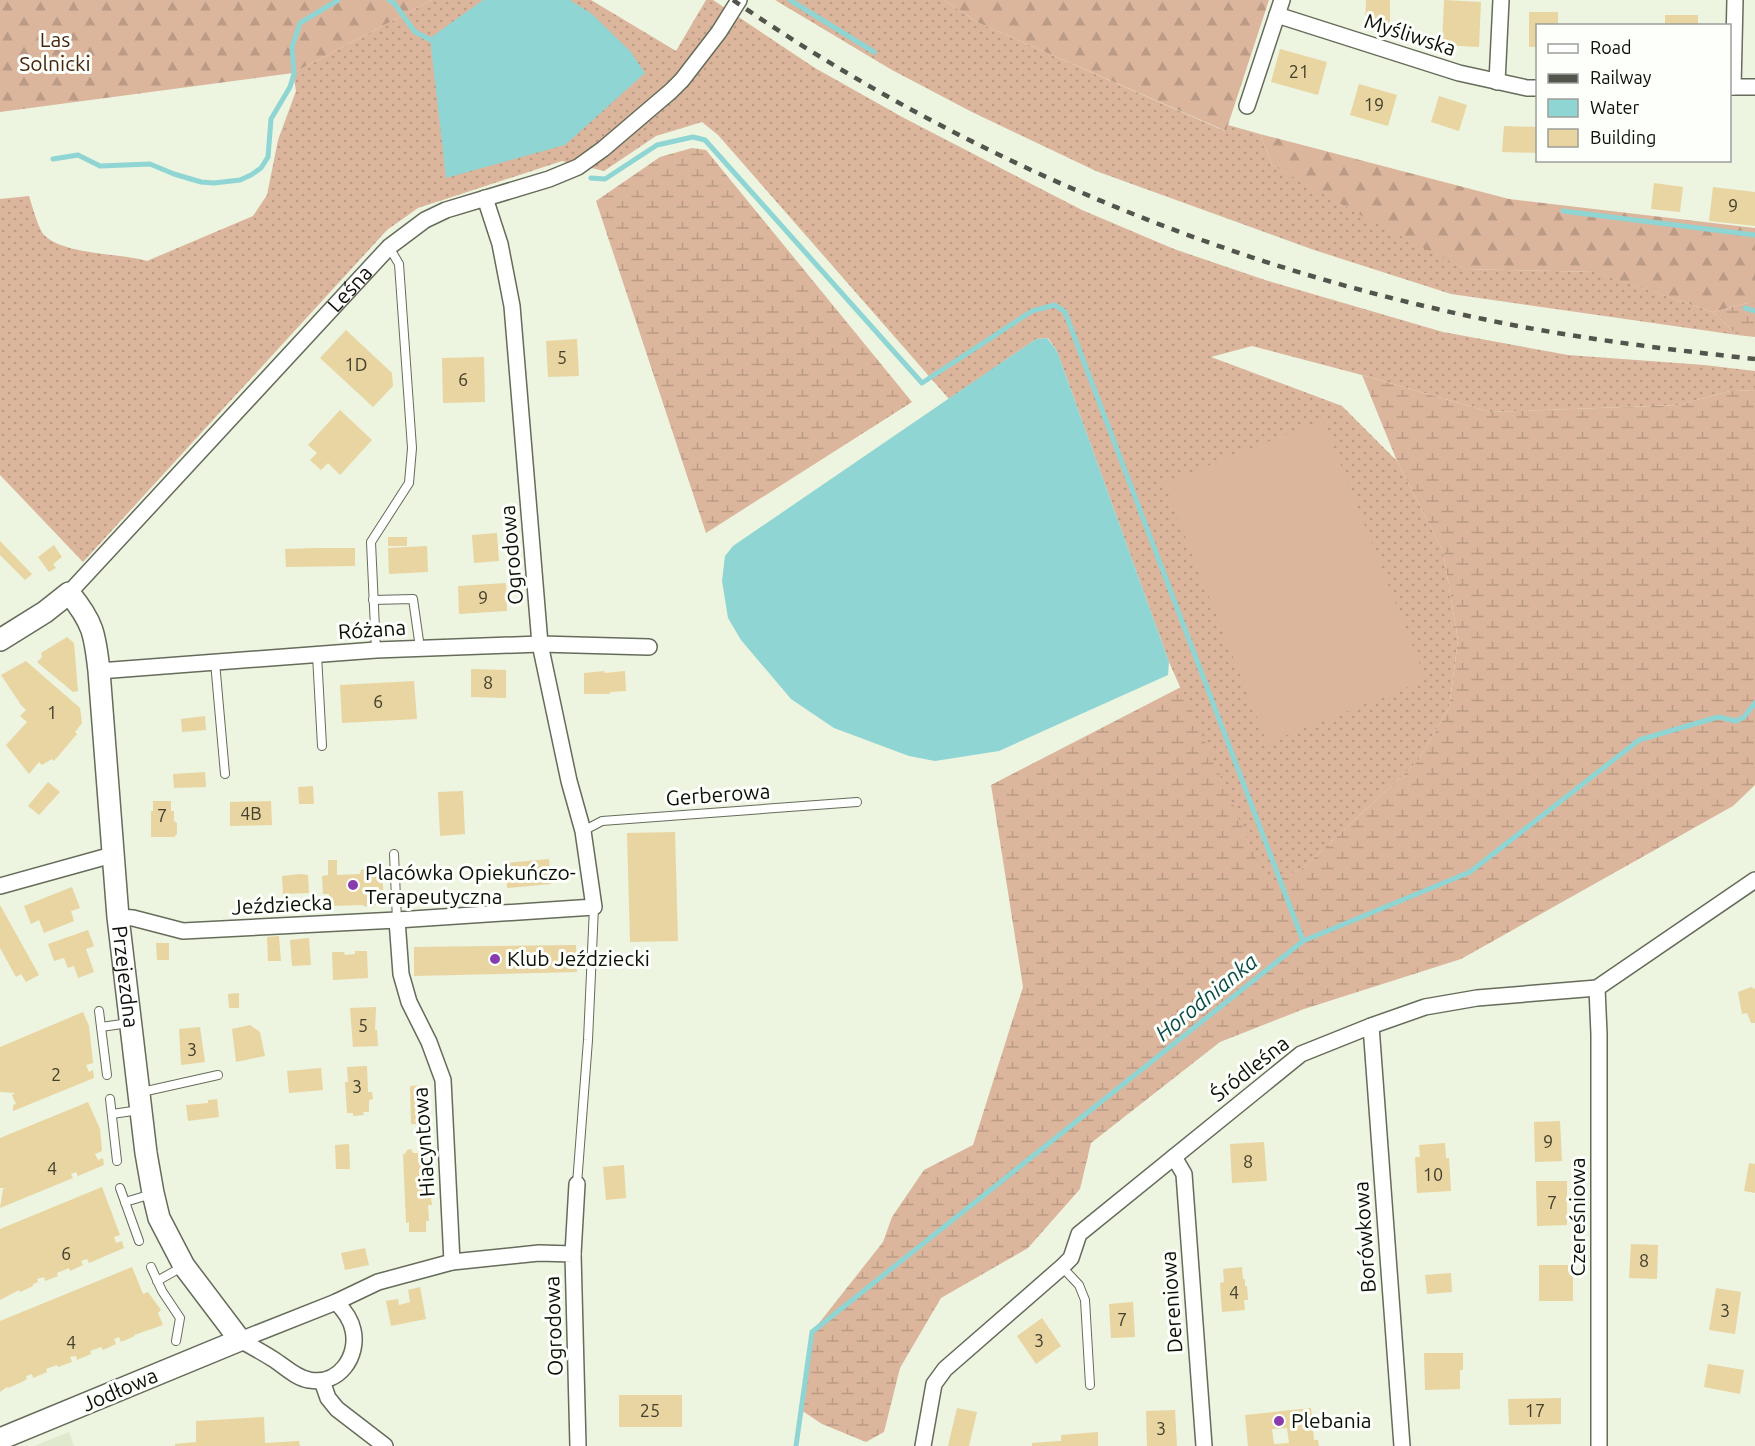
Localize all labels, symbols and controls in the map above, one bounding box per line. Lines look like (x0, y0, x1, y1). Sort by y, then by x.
street label: Myśliwska (1361, 8, 1459, 60)
legend (1536, 24, 1731, 162)
park label: Las Solnicki (19, 27, 91, 75)
text: Road (1590, 37, 1632, 57)
house number: 21 (1289, 61, 1309, 81)
text: Railway (1590, 67, 1652, 87)
house number: 19 (1364, 94, 1384, 114)
text: Water (1590, 97, 1640, 117)
text: Building (1590, 127, 1656, 147)
house number: 9 (1728, 195, 1738, 215)
street label: Leśna (322, 260, 377, 316)
house number: 5 (557, 347, 567, 367)
house number: 1D (345, 354, 367, 374)
house number: 6 (458, 369, 468, 389)
street label: Ogrodowa (495, 504, 527, 606)
house number: 9 (478, 587, 488, 607)
street label: Różana (337, 615, 407, 643)
house number: 8 (483, 672, 493, 692)
house number: 6 (373, 691, 383, 711)
house number: 1 (47, 702, 57, 722)
street label: Gerberowa (665, 778, 771, 810)
house number: 4B (240, 803, 262, 823)
house number: 7 (157, 805, 167, 825)
place label: Placówka Opiekuńczo- Terapeutyczna (365, 860, 576, 908)
marker: Placówka Opiekuńczo- Terapeutyczna (346, 878, 360, 892)
street label: Jeździecka (231, 889, 333, 919)
street label: Przejezdna (108, 924, 144, 1029)
place label: Klub Jeździecki (507, 946, 650, 970)
water label: Horodnianka (1150, 948, 1262, 1045)
marker: Klub Jeździecki (488, 952, 502, 966)
house number: 5 (358, 1015, 368, 1035)
street label: Śródleśna (1206, 1030, 1293, 1106)
house number: 3 (187, 1039, 197, 1059)
house number: 2 (51, 1064, 61, 1084)
house number: 3 (352, 1076, 362, 1096)
street label: Hiacyntowa (407, 1086, 439, 1198)
house number: 9 (1543, 1131, 1553, 1151)
house number: 8 (1243, 1151, 1253, 1171)
street label: Czereśniowa (1565, 1157, 1589, 1277)
house number: 4 (47, 1158, 57, 1178)
house number: 10 (1423, 1164, 1443, 1184)
street label: Borówkowa (1348, 1181, 1380, 1294)
house number: 7 (1547, 1192, 1557, 1212)
house number: 6 (61, 1243, 71, 1263)
street label: Dereniowa (1155, 1250, 1187, 1354)
house number: 8 (1639, 1250, 1649, 1270)
street label: Ogrodowa (539, 1276, 567, 1377)
house number: 4 (1229, 1282, 1239, 1302)
house number: 3 (1720, 1300, 1730, 1320)
house number: 7 (1117, 1309, 1127, 1329)
house number: 3 (1034, 1330, 1044, 1350)
house number: 4 (66, 1332, 76, 1352)
street label: Jodłowa (78, 1362, 161, 1416)
house number: 25 (640, 1400, 660, 1420)
house number: 17 (1525, 1400, 1545, 1420)
place label: Plebania (1291, 1408, 1372, 1432)
marker: Plebania (1272, 1414, 1286, 1428)
house number: 3 (1156, 1418, 1166, 1438)

